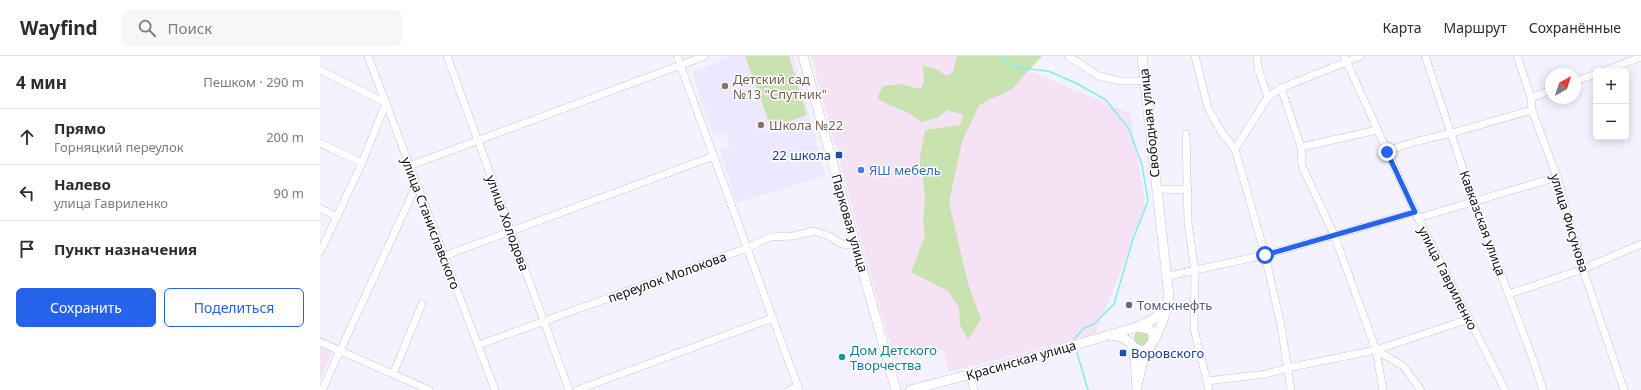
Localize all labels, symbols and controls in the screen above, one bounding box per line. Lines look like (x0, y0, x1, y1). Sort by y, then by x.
search box (122, 10, 402, 46)
text: Wayfind (20, 15, 98, 41)
icon: search (136, 17, 158, 39)
text: Поиск (168, 18, 212, 38)
text: Карта (1382, 18, 1421, 37)
text: Маршрут (1443, 18, 1507, 37)
text: Сохранённые (1529, 18, 1621, 37)
street label: Свободная улица (1134, 68, 1164, 178)
north arrow (1545, 68, 1581, 104)
map controls (1593, 68, 1629, 140)
button: + (1593, 68, 1629, 104)
place label: Детский сад №13 "Спутник" (733, 70, 827, 103)
text: 4 мин (16, 71, 67, 94)
text: Пешком · 290 m (203, 73, 304, 91)
marker: Детский сад №13 "Спутник" (720, 81, 730, 91)
button: − (1593, 104, 1629, 140)
place label: Школа №22 (769, 116, 843, 134)
text: Прямо (54, 118, 106, 138)
marker: Школа №22 (756, 120, 766, 130)
icon: ahead (16, 126, 38, 148)
text: 200 m (266, 128, 304, 146)
text: Горняцкий переулок (54, 138, 184, 156)
route end (1378, 143, 1396, 161)
place label: 22 школа (772, 146, 831, 164)
marker: 22 школа (834, 150, 844, 160)
street label: улица Станиславского (397, 154, 465, 292)
place label: ЯШ мебель (869, 161, 941, 179)
marker: ЯШ мебель (856, 165, 866, 175)
street label: Кавказская улица (1456, 168, 1510, 278)
street label: улица Фисунова (1546, 171, 1594, 275)
street label: Парковая улица (827, 172, 873, 274)
street label: улица Холодова (482, 173, 534, 273)
text: Налево (54, 174, 111, 194)
icon: left (16, 182, 38, 204)
text: 90 m (274, 184, 304, 202)
text: улица Гавриленко (54, 194, 168, 212)
street label: улица Гавриленко (1414, 223, 1482, 333)
icon: arrive (16, 238, 38, 260)
text: Пункт назначения (54, 239, 197, 259)
route start (1256, 246, 1274, 264)
street label: переулок Молокова (605, 247, 729, 307)
button: Сохранить (16, 288, 156, 327)
button: Поделиться (164, 288, 304, 327)
place label: Томскнефть (1137, 296, 1212, 314)
marker: Томскнефть (1124, 300, 1134, 310)
street label: Красинская улица (964, 336, 1078, 384)
place label: Дом Детского Творчества (850, 341, 937, 374)
place label: Воровского (1131, 344, 1204, 362)
marker: Воровского (1118, 348, 1128, 358)
marker: Дом Детского Творчества (837, 352, 847, 362)

